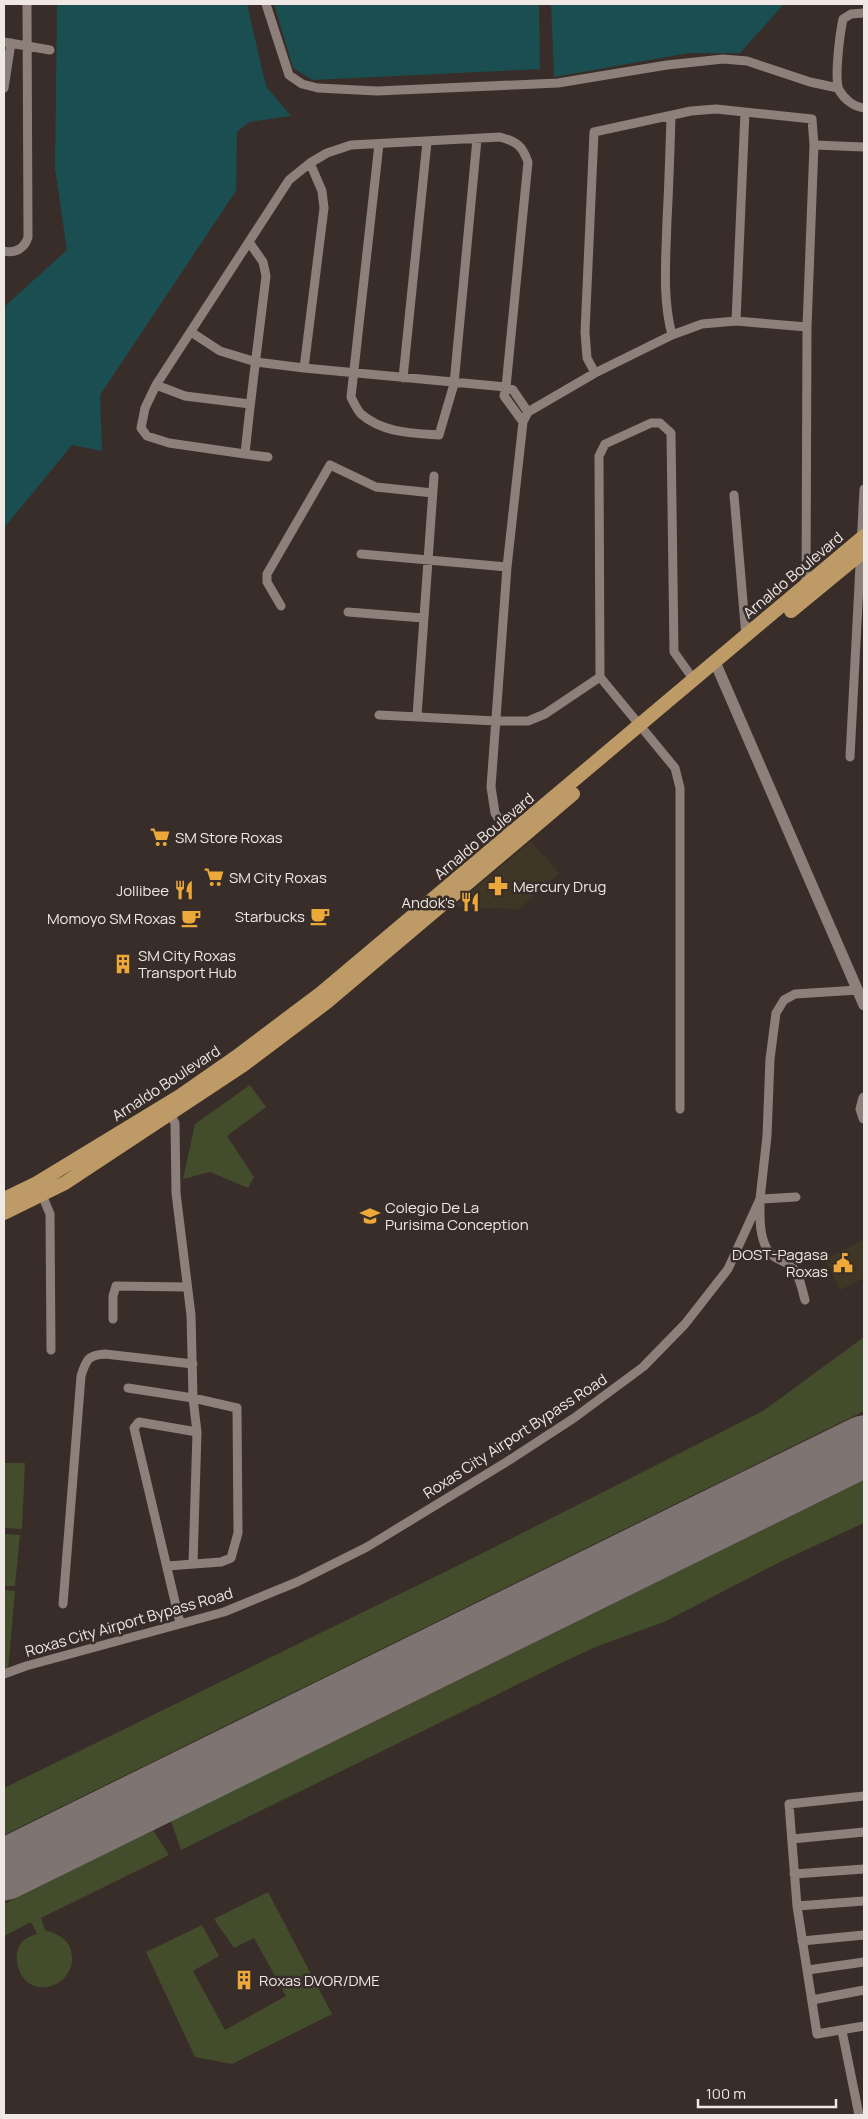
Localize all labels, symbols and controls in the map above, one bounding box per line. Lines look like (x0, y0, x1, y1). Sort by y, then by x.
street label: Arnaldo Boulevard (738, 527, 848, 623)
street label: Arnaldo Boulevard (429, 788, 539, 884)
supermarket icon: SM Store Roxas (149, 826, 171, 848)
place label: SM Store Roxas (175, 827, 283, 848)
supermarket icon: SM City Roxas (203, 866, 225, 888)
place label: SM City Roxas (229, 867, 327, 888)
pharmacy icon: Mercury Drug (487, 875, 509, 897)
place label: Mercury Drug (513, 876, 606, 897)
restaurant icon: Jollibee (173, 879, 195, 901)
place label: Jollibee (116, 880, 169, 901)
restaurant icon: Andok's (459, 891, 481, 913)
place label: Andok's (402, 892, 455, 913)
cafe icon: Starbucks (309, 905, 331, 927)
place label: Starbucks (235, 906, 305, 927)
cafe icon: Momoyo SM Roxas (180, 907, 202, 929)
place label: Momoyo SM Roxas (47, 908, 176, 929)
place label: SM City Roxas Transport Hub (138, 945, 237, 983)
building icon: SM City Roxas Transport Hub (112, 953, 134, 975)
street label: Arnaldo Boulevard (108, 1040, 224, 1126)
place label: Colegio De La Purisima Conception (385, 1197, 529, 1235)
school or university icon: Colegio De La Purisima Conception (359, 1205, 381, 1227)
place label: DOST-Pagasa Roxas (732, 1244, 828, 1282)
public building icon: DOST-Pagasa Roxas (832, 1252, 854, 1274)
street label: Roxas City Airport Bypass Road (419, 1369, 611, 1503)
street label: Roxas City Airport Bypass Road (23, 1582, 235, 1662)
building icon: Roxas DVOR/DME (233, 1969, 255, 1991)
place label: Roxas DVOR/DME (259, 1970, 380, 1991)
scale bar (698, 2076, 836, 2108)
text: 100 m (706, 2083, 746, 2104)

